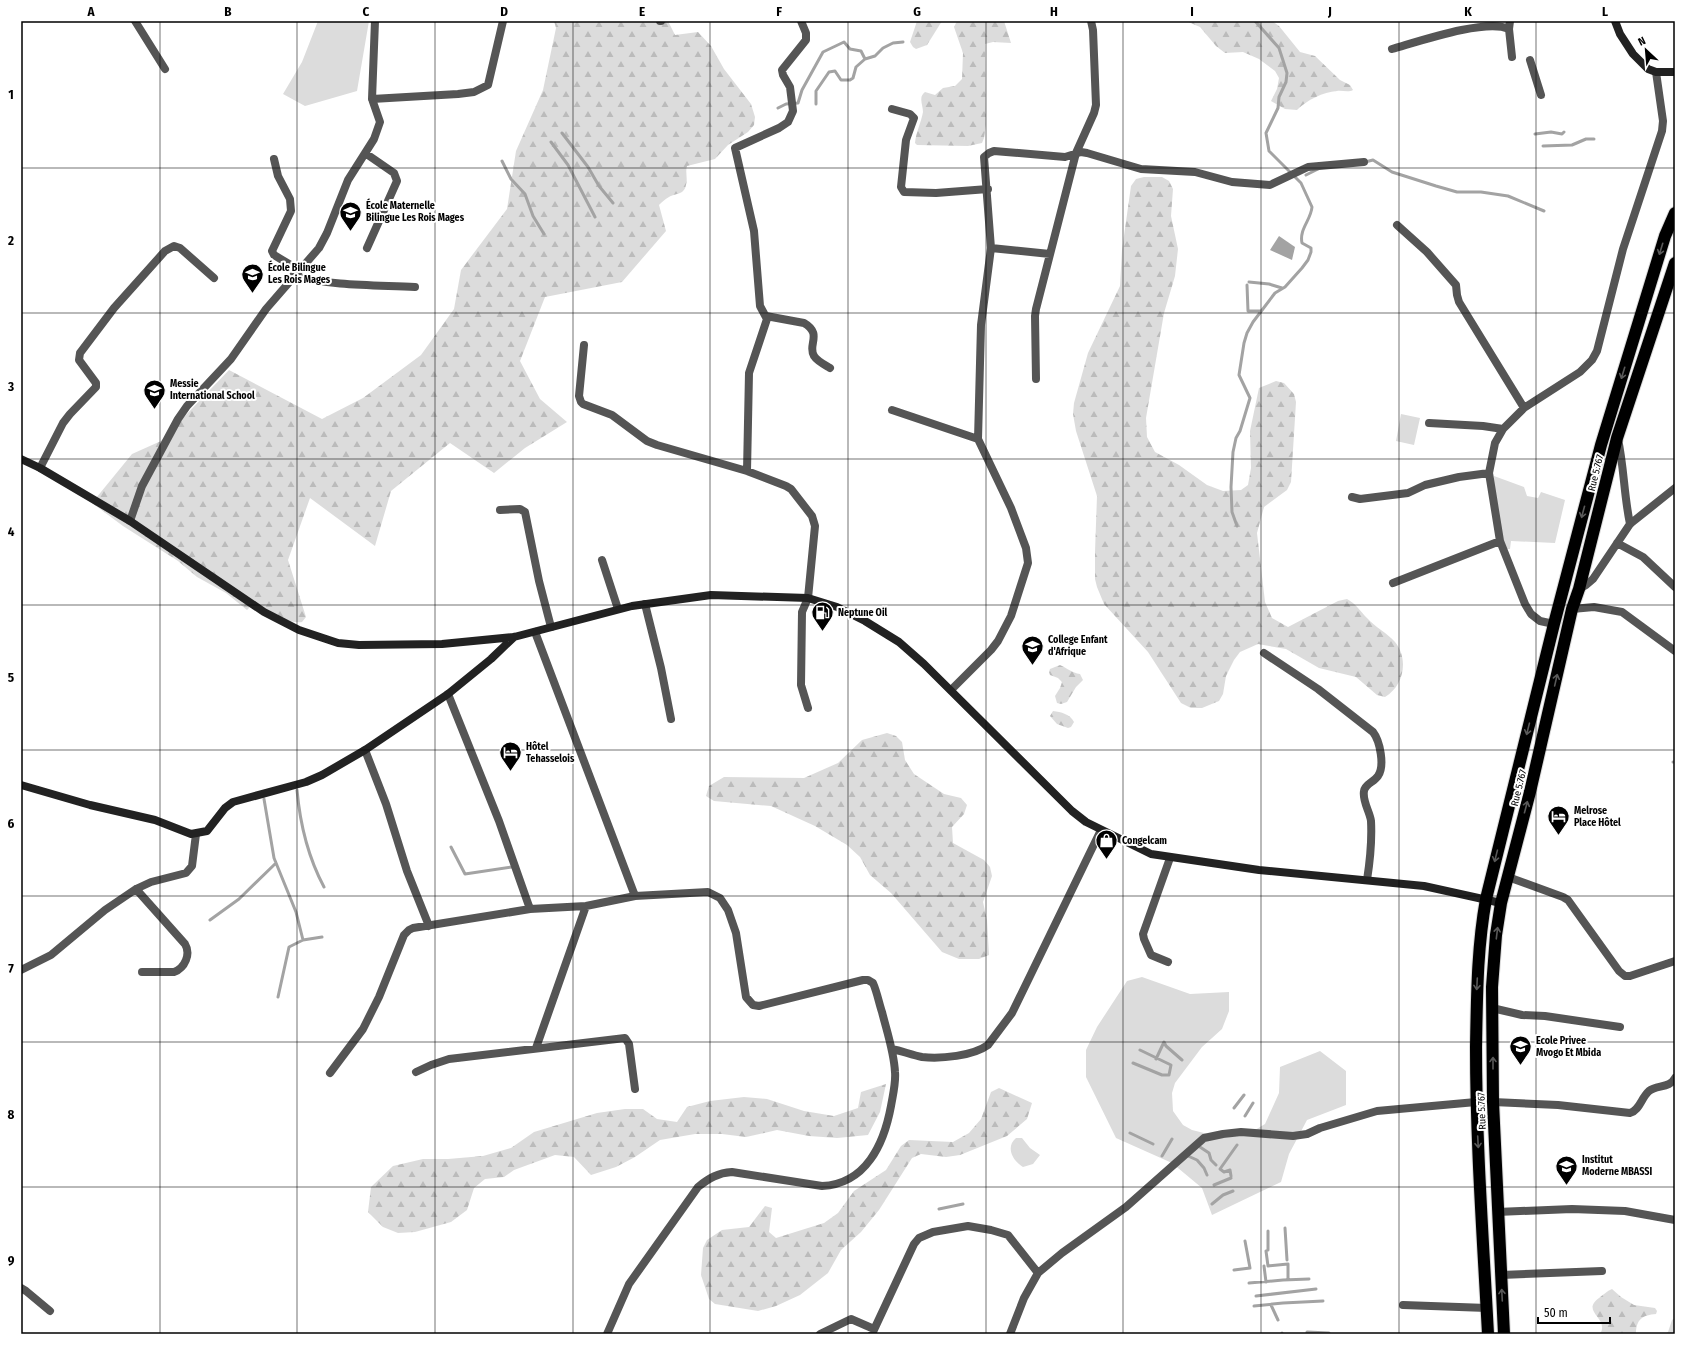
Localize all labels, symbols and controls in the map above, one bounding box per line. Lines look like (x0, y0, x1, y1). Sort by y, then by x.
text: A (86, 4, 95, 19)
text: B (224, 4, 232, 19)
text: C (363, 4, 370, 19)
text: D (500, 4, 508, 19)
text: E (639, 4, 645, 19)
text: F (776, 4, 782, 19)
text: G (913, 4, 921, 19)
text: H (1050, 4, 1058, 19)
text: I (1190, 4, 1194, 19)
text: J (1327, 4, 1332, 19)
text: K (1464, 4, 1472, 19)
text: L (1602, 4, 1608, 19)
north arrow (1626, 30, 1666, 70)
text: N (1636, 34, 1648, 49)
text: 1 (8, 87, 14, 102)
place label: École Maternelle Bilingue Les Rois Mages (366, 198, 465, 224)
school or university icon: École Maternelle Bilingue Les Rois Mages (338, 199, 364, 232)
text: 2 (7, 233, 14, 248)
one-way arrow (1657, 242, 1664, 255)
place label: École Bilingue Les Rois Mages (268, 260, 331, 286)
school or university icon: École Bilingue Les Rois Mages (239, 261, 265, 294)
one-way arrow (1619, 367, 1626, 380)
school or university icon: Messie International School (142, 377, 168, 410)
place label: Messie International School (170, 378, 255, 402)
text: 3 (7, 379, 14, 394)
street label: Rue 5.767 (1586, 453, 1606, 493)
one-way arrow (1579, 505, 1586, 518)
text: 4 (8, 524, 15, 539)
fuel station icon: Neptune Oil (810, 600, 836, 633)
place label: Neptune Oil (838, 607, 887, 619)
school or university icon: College Enfant d'Afrique (1020, 633, 1046, 666)
place label: College Enfant d'Afrique (1048, 634, 1108, 658)
text: 5 (8, 670, 14, 685)
one-way arrow (1552, 674, 1560, 687)
one-way arrow (1523, 723, 1531, 736)
hotel icon: Hôtel Tehasselois (498, 740, 524, 773)
place label: Hôtel Tehasselois (526, 741, 575, 765)
street label: Rue 5.767 (1509, 768, 1529, 808)
one-way arrow (1523, 800, 1531, 813)
hotel icon: Melrose Place Hôtel (1546, 804, 1572, 837)
place label: Melrose Place Hôtel (1574, 805, 1621, 829)
text: 6 (8, 816, 15, 831)
shop icon: Congelcam (1094, 828, 1120, 861)
place label: Congelcam (1122, 835, 1167, 847)
one-way arrow (1492, 849, 1500, 862)
one-way arrow (1493, 927, 1501, 940)
text: 7 (8, 961, 14, 976)
one-way arrow (1473, 977, 1481, 990)
school or university icon: Ecole Privee Mvogo Et Mbida (1508, 1034, 1534, 1067)
place label: Ecole Privee Mvogo Et Mbida (1536, 1035, 1601, 1059)
one-way arrow (1489, 1057, 1497, 1070)
street label: Rue 5.767 (1475, 1092, 1489, 1130)
text: 8 (8, 1107, 15, 1122)
one-way arrow (1475, 1135, 1482, 1148)
school or university icon: Institut Moderne MBASSI (1553, 1153, 1579, 1186)
place label: Institut Moderne MBASSI (1582, 1154, 1653, 1178)
text: 9 (8, 1253, 15, 1268)
one-way arrow (1499, 1289, 1506, 1302)
scale bar (1538, 1299, 1610, 1325)
text: 50 m (1544, 1306, 1568, 1320)

